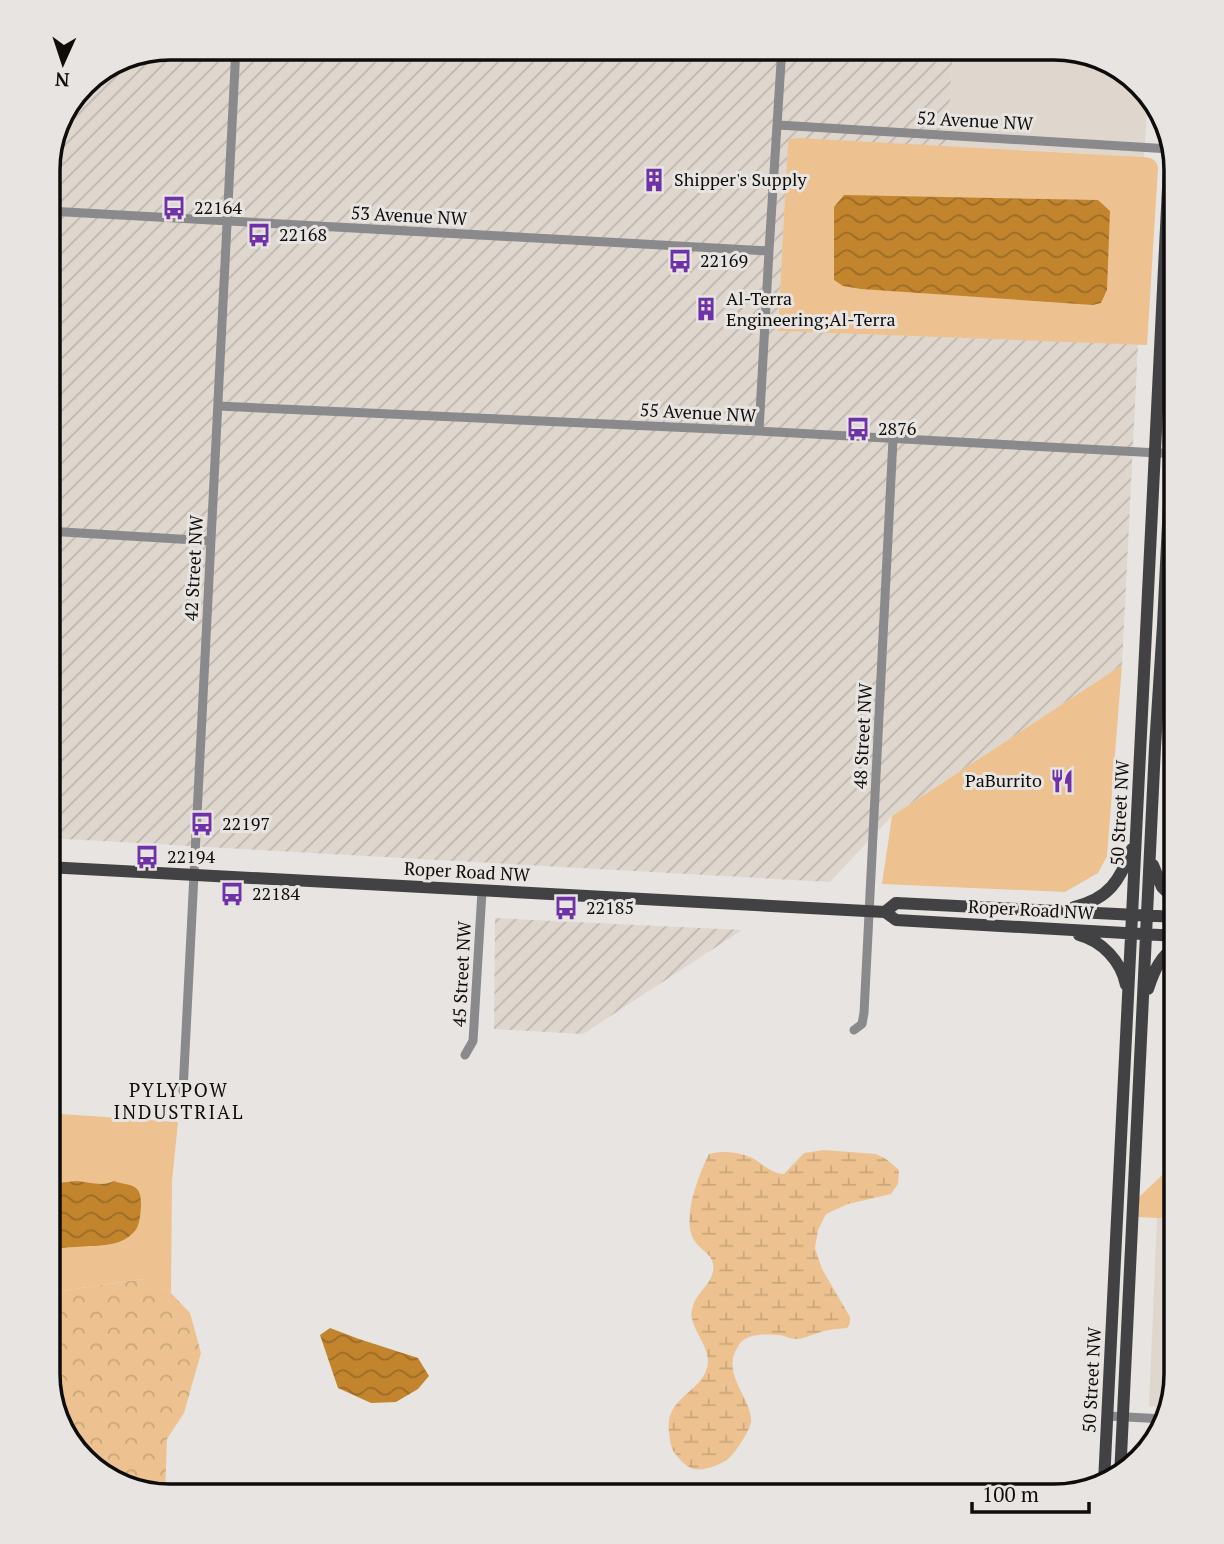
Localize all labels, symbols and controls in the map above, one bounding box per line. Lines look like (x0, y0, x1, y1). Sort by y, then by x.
north arrow (28, 28, 98, 98)
text: N (54, 68, 70, 93)
street label: 52 Avenue NW (916, 105, 1034, 135)
building icon: Shipper's Supply (640, 166, 668, 194)
place label: Shipper's Supply (674, 167, 807, 191)
bus stop icon: 22164 (160, 194, 188, 222)
place label: 22164 (194, 195, 242, 219)
street label: 53 Avenue NW (350, 200, 468, 230)
bus stop icon: 22168 (245, 221, 273, 249)
place label: 22168 (279, 222, 327, 246)
bus stop icon: 22169 (666, 247, 694, 275)
place label: 22169 (700, 248, 748, 272)
place label: Al-Terra Engineering;Al-Terra (726, 286, 896, 331)
building icon: Al-Terra Engineering;Al-Terra (692, 295, 720, 323)
street label: 55 Avenue NW (639, 397, 757, 427)
bus stop icon: 2876 (844, 415, 872, 443)
place label: 2876 (878, 416, 917, 440)
street label: 42 Street NW (178, 514, 208, 621)
street label: 48 Street NW (847, 682, 877, 789)
street label: 50 Street NW (1104, 759, 1134, 866)
restaurant icon: PaBurrito (1048, 767, 1076, 795)
place label: PaBurrito (965, 768, 1042, 792)
bus stop icon: 22197 (188, 810, 216, 838)
place label: 22197 (222, 811, 270, 835)
bus stop icon: 22194 (133, 843, 161, 871)
place label: 22194 (167, 844, 215, 868)
street label: Roper Road NW (403, 856, 531, 886)
bus stop icon: 22184 (218, 880, 246, 908)
place label: 22184 (252, 881, 300, 905)
bus stop icon: 22185 (552, 894, 580, 922)
street label: Roper Road NW (967, 894, 1095, 924)
place label: 22185 (586, 895, 634, 919)
street label: 45 Street NW (446, 920, 476, 1027)
district label: PYLYPOW INDUSTRIAL (114, 1077, 244, 1124)
street label: 50 Street NW (1076, 1326, 1106, 1433)
scale bar (972, 1470, 1089, 1514)
text: 100 m (982, 1480, 1039, 1508)

